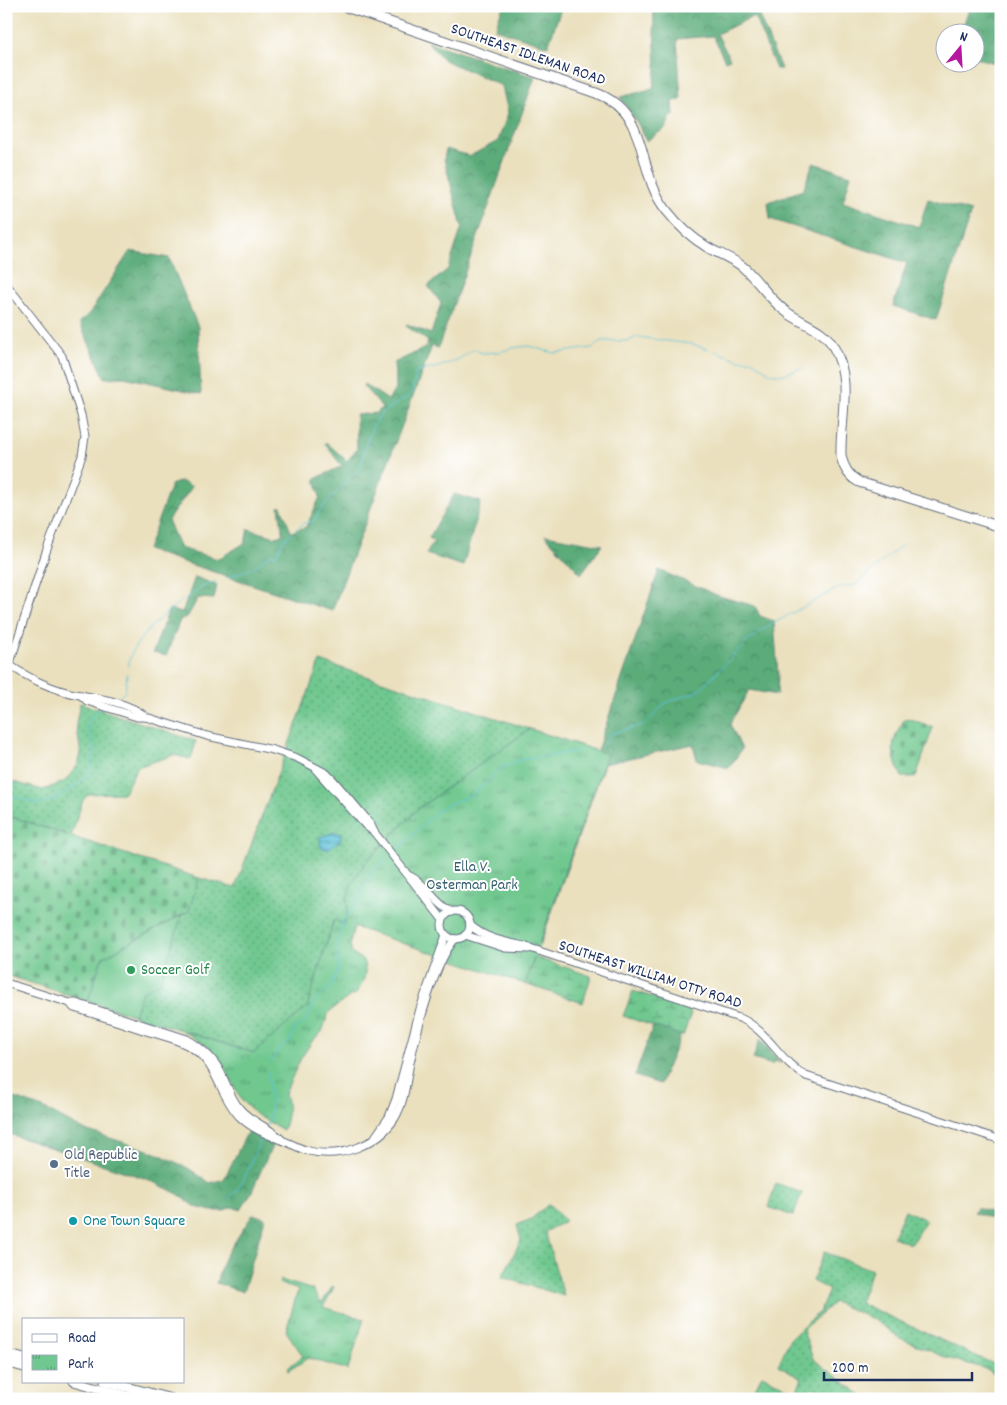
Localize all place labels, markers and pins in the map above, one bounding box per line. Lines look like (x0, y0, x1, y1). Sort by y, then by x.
place label: Soccer Golf (141, 959, 210, 982)
marker: Soccer Golf (125, 964, 137, 976)
place label: Old Republic Title (64, 1144, 137, 1185)
marker: Old Republic Title (48, 1158, 60, 1170)
place label: One Town Square (83, 1210, 185, 1233)
marker: One Town Square (67, 1215, 79, 1227)

